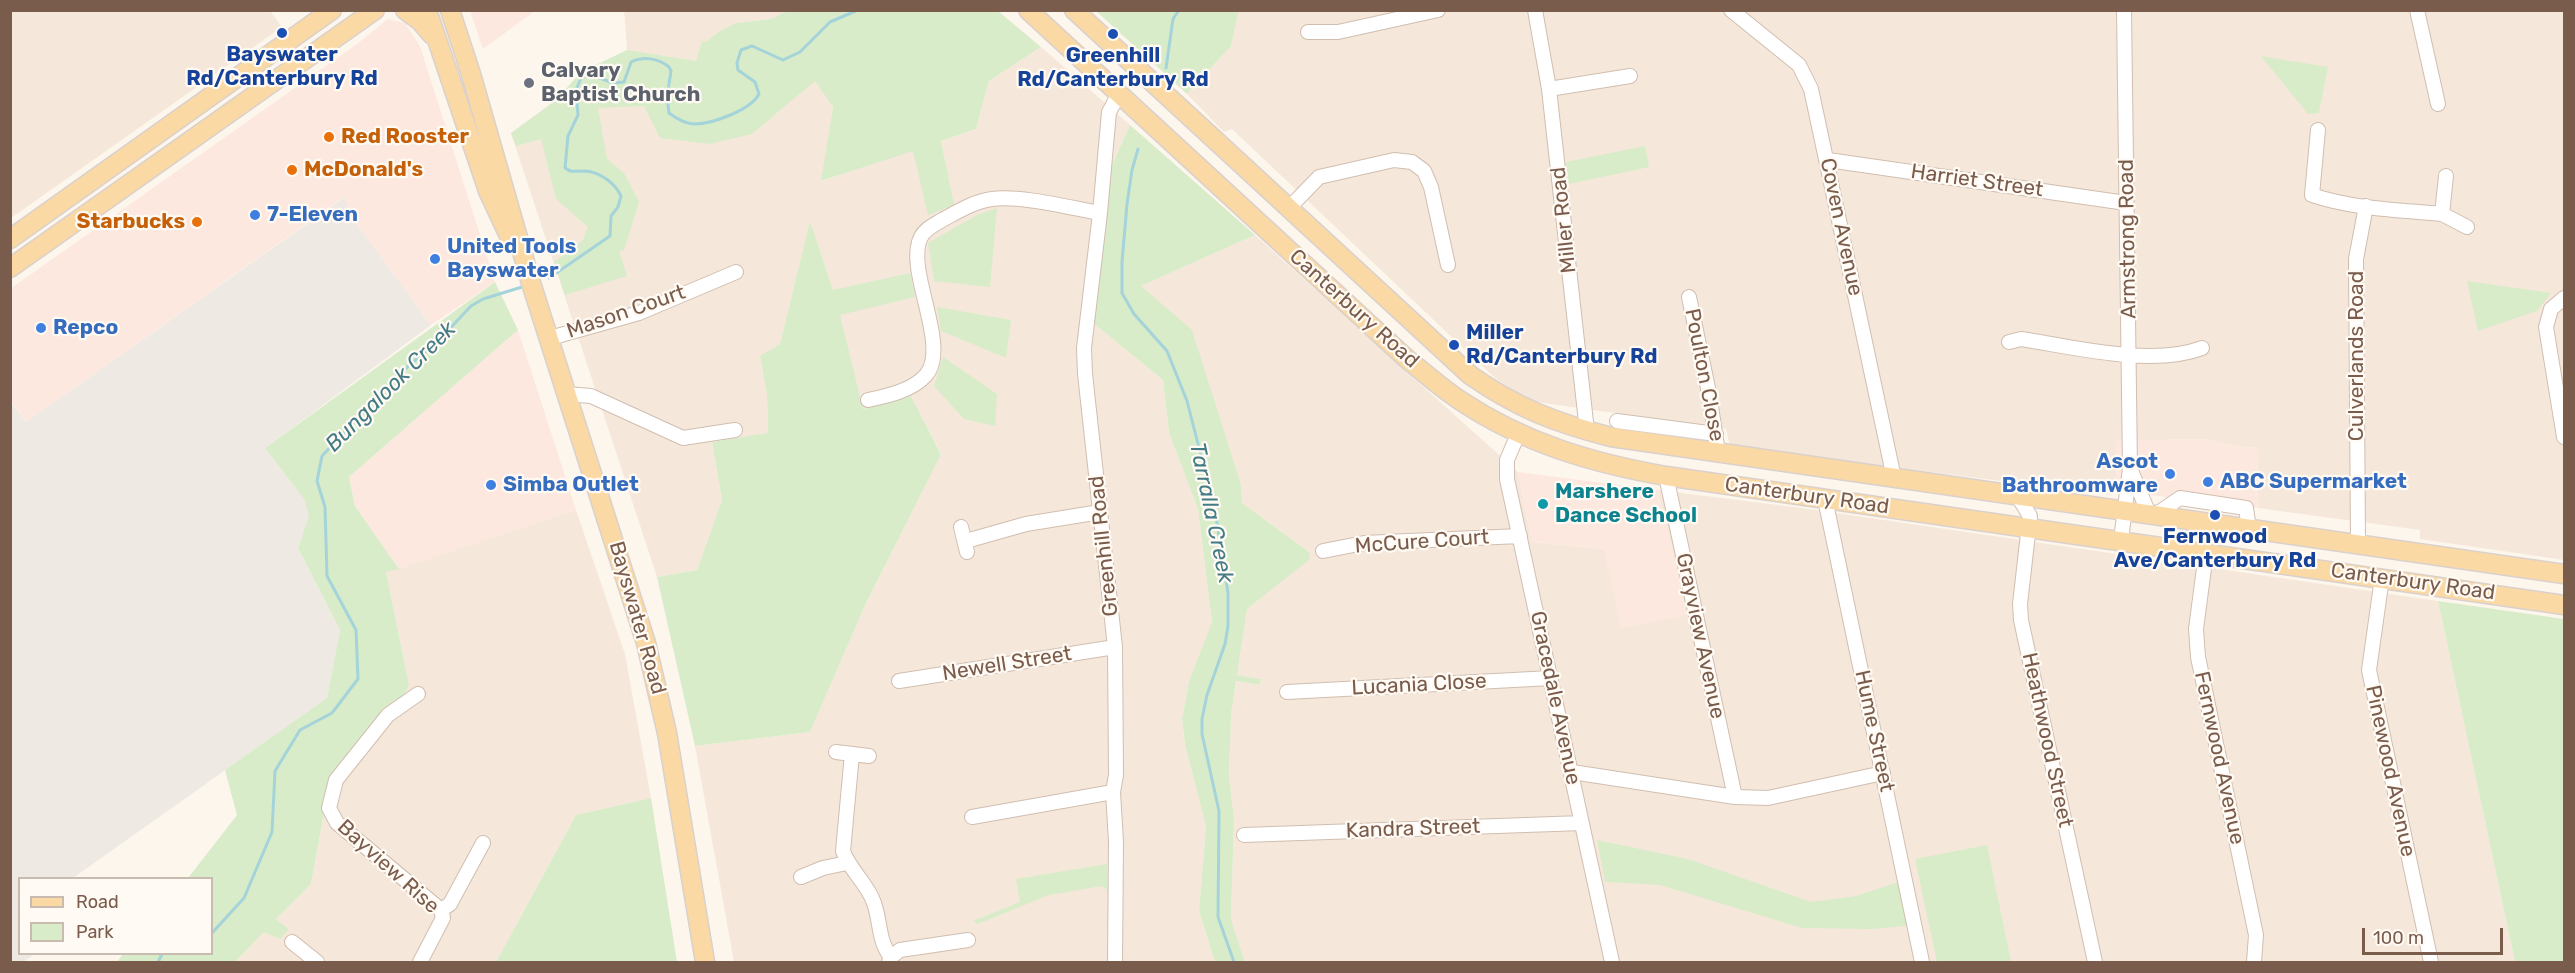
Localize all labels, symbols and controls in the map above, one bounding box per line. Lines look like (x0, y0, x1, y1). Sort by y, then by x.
marker: Bayswater Rd/Canterbury Rd (275, 26, 289, 40)
marker: Greenhill Rd/Canterbury Rd (1106, 27, 1120, 41)
place label: Bayswater Rd/Canterbury Rd (186, 42, 378, 92)
place label: Greenhill Rd/Canterbury Rd (1017, 43, 1209, 93)
place label: Calvary Baptist Church (541, 58, 700, 108)
marker: Calvary Baptist Church (522, 76, 536, 90)
place label: Red Rooster (341, 124, 469, 150)
marker: Red Rooster (322, 130, 336, 144)
street label: Coven Avenue (1814, 156, 1868, 298)
place label: McDonald's (304, 157, 423, 183)
street label: Harriet Street (1909, 159, 2045, 203)
street label: Armstrong Road (2114, 159, 2142, 319)
marker: McDonald's (285, 163, 299, 177)
street label: Miller Road (1546, 166, 1582, 274)
place label: 7-Eleven (267, 202, 358, 228)
marker: 7-Eleven (248, 208, 262, 222)
place label: Starbucks (77, 209, 185, 235)
marker: Starbucks (190, 215, 204, 229)
place label: United Tools Bayswater (447, 234, 576, 284)
street label: Canterbury Road (1284, 244, 1424, 374)
marker: United Tools Bayswater (428, 252, 442, 266)
street label: Culverlands Road (2344, 271, 2370, 441)
street label: Mason Court (563, 280, 689, 344)
street label: Poulton Close (1679, 306, 1729, 444)
place label: Repco (53, 315, 118, 341)
water label: Bungalook Creek (320, 316, 462, 458)
place label: Miller Rd/Canterbury Rd (1466, 320, 1658, 370)
marker: Repco (34, 321, 48, 335)
marker: Miller Rd/Canterbury Rd (1447, 338, 1461, 352)
water label: Tarralla Creek (1183, 440, 1239, 586)
place label: Ascot Bathroomware (2002, 449, 2158, 499)
marker: Ascot Bathroomware (2163, 467, 2177, 481)
place label: ABC Supermarket (2220, 469, 2407, 495)
place label: Simba Outlet (503, 472, 639, 498)
street label: Canterbury Road (1723, 472, 1891, 520)
street label: Greenhill Road (1084, 474, 1124, 618)
marker: ABC Supermarket (2201, 475, 2215, 489)
marker: Simba Outlet (484, 478, 498, 492)
place label: Marshere Dance School (1555, 479, 1697, 529)
marker: Marshere Dance School (1536, 497, 1550, 511)
marker: Fernwood Ave/Canterbury Rd (2208, 508, 2222, 522)
place label: Fernwood Ave/Canterbury Rd (2114, 524, 2316, 574)
street label: McCure Court (1354, 525, 1490, 559)
street label: Bayswater Road (603, 539, 671, 697)
street label: Grayview Avenue (1670, 551, 1730, 721)
street label: Canterbury Road (2329, 558, 2497, 606)
street label: Gracedale Avenue (1524, 609, 1586, 787)
street label: Newell Street (941, 641, 1073, 687)
street label: Heathwood Street (2016, 650, 2078, 830)
street label: Hume Street (1849, 668, 1899, 794)
street label: Lucania Close (1351, 669, 1487, 701)
street label: Fernwood Avenue (2188, 669, 2250, 847)
street label: Pinewood Avenue (2360, 683, 2420, 859)
street label: Kandra Street (1345, 814, 1481, 844)
street label: Bayview Rise (332, 815, 444, 919)
legend (18, 877, 213, 955)
text: Road (76, 891, 119, 913)
scale bar (2365, 916, 2506, 954)
text: Park (76, 921, 113, 943)
text: 100 m (2373, 927, 2424, 949)

